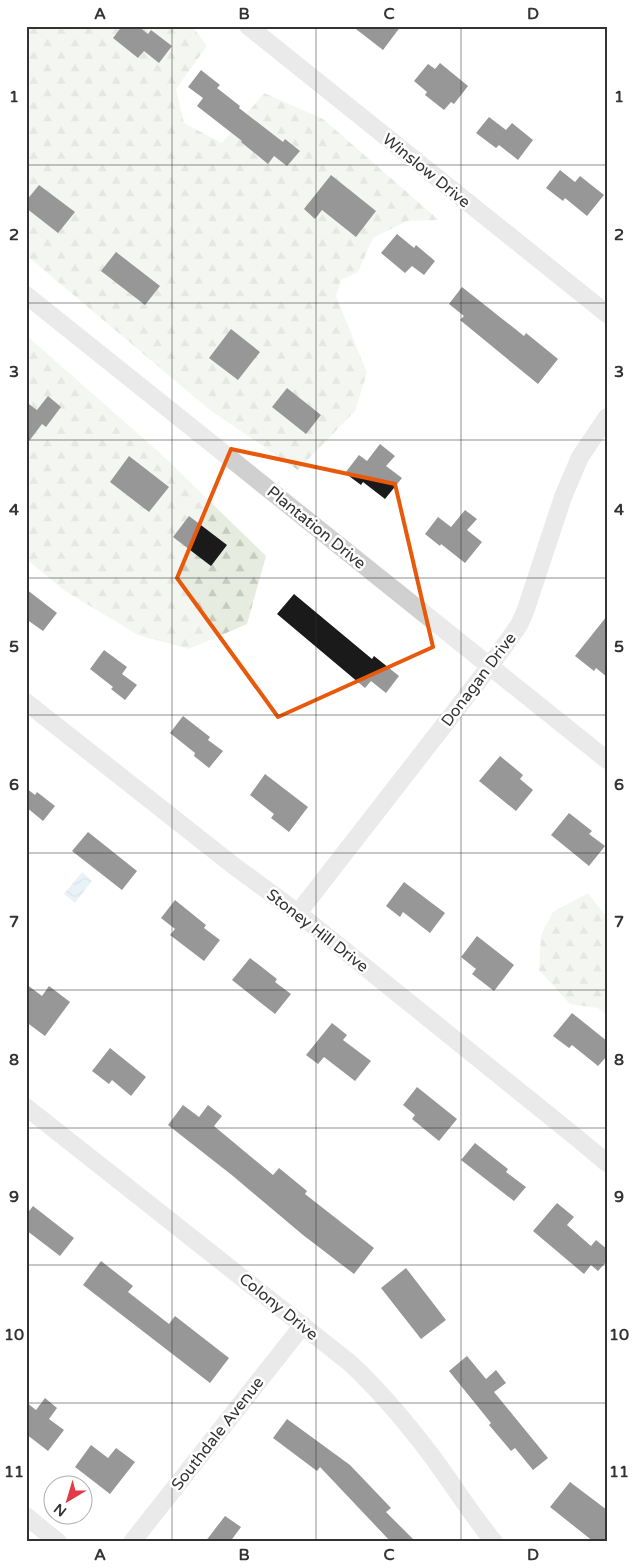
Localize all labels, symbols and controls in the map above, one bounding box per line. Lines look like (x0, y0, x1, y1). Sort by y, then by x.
text: A (94, 4, 106, 24)
text: B (238, 4, 250, 24)
text: C (383, 4, 395, 24)
text: D (527, 4, 539, 24)
text: 1 (9, 87, 19, 107)
text: 1 (614, 87, 624, 107)
street label: Winslow Drive (378, 129, 474, 212)
text: 2 (9, 225, 19, 245)
text: 2 (614, 225, 624, 245)
text: 3 (9, 362, 19, 382)
text: 3 (614, 362, 624, 382)
street label: Plantation Drive (263, 482, 370, 574)
text: 4 (9, 500, 19, 520)
text: 4 (614, 500, 624, 520)
street label: Donagan Drive (437, 629, 521, 731)
text: 5 (9, 637, 19, 657)
text: 5 (614, 637, 624, 657)
text: 6 (9, 775, 19, 795)
text: 6 (614, 775, 624, 795)
street label: Stoney Hill Drive (262, 885, 372, 977)
text: 7 (9, 912, 19, 932)
text: 7 (614, 912, 624, 932)
text: 8 (9, 1050, 19, 1070)
text: 8 (614, 1050, 624, 1070)
text: 9 (9, 1187, 19, 1207)
text: 9 (614, 1187, 624, 1207)
street label: Colony Drive (235, 1269, 322, 1345)
text: 10 (4, 1325, 24, 1345)
text: 10 (609, 1325, 629, 1345)
street label: Southdale Avenue (167, 1373, 268, 1494)
text: 11 (4, 1462, 24, 1482)
text: 11 (609, 1462, 629, 1482)
north arrow (42, 1476, 92, 1526)
text: N (51, 1500, 70, 1520)
text: A (94, 1545, 106, 1565)
text: B (238, 1545, 250, 1565)
text: C (383, 1545, 395, 1565)
text: D (527, 1545, 539, 1565)

